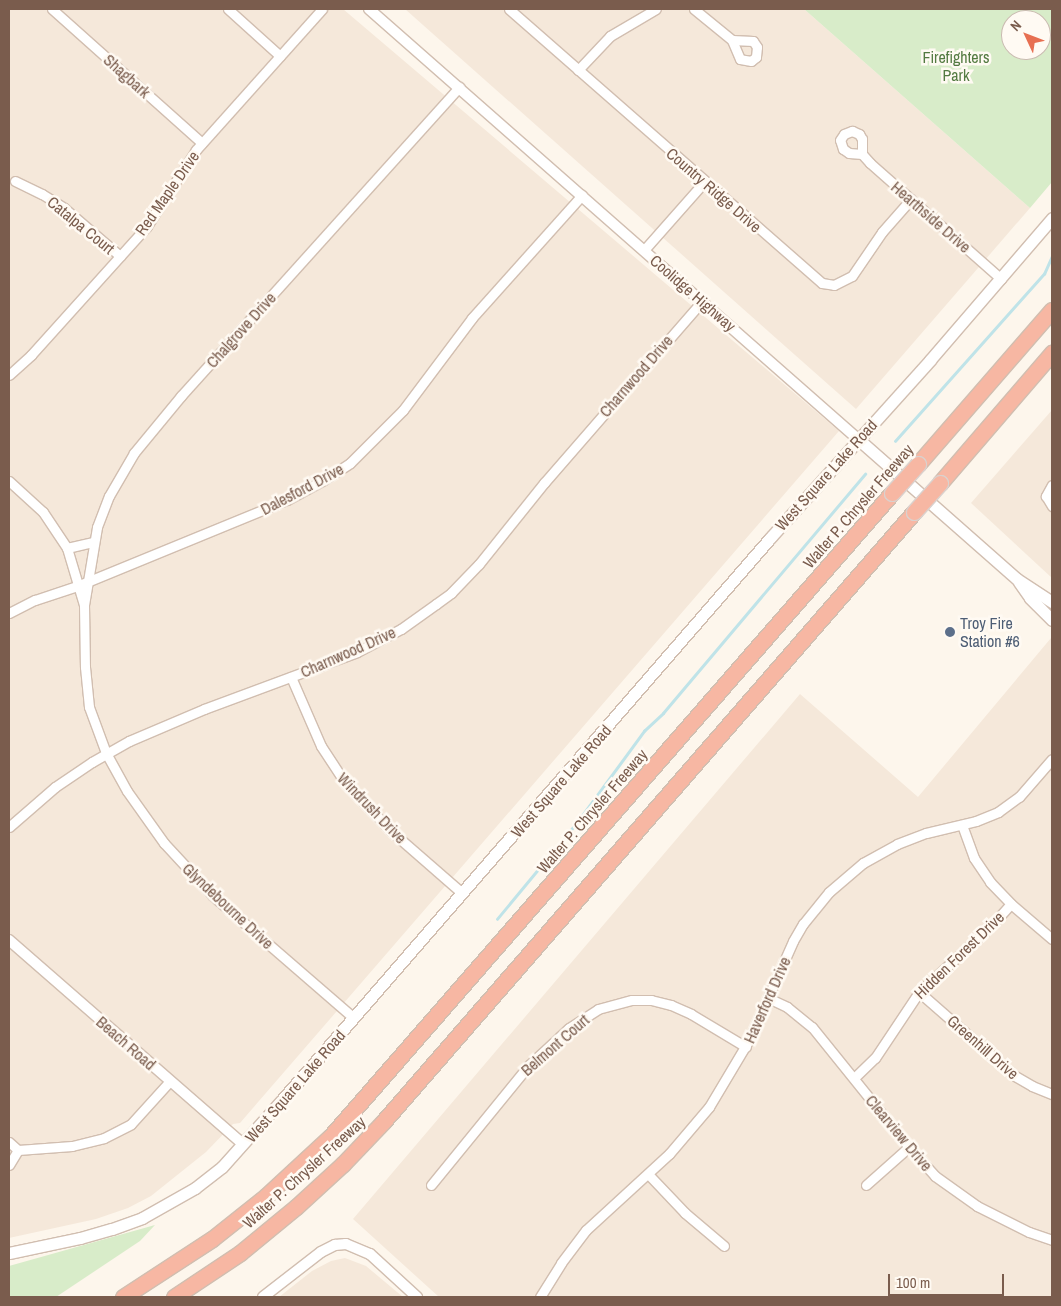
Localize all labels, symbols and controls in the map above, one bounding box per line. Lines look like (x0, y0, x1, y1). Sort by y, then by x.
north arrow (1001, 10, 1051, 60)
text: N (1006, 16, 1025, 35)
park label: Firefighters Park (922, 47, 990, 85)
street label: Shagbark (100, 50, 154, 102)
street label: Country Ridge Drive (663, 144, 765, 236)
street label: Red Maple Drive (131, 147, 203, 239)
street label: Hearthside Drive (887, 177, 975, 257)
street label: Catalpa Court (44, 192, 118, 258)
street label: Coolidge Highway (646, 251, 740, 335)
street label: Chalgrove Drive (202, 288, 280, 372)
street label: Charnwood Drive (595, 331, 677, 421)
street label: West Square Lake Road (771, 416, 881, 534)
street label: Walter P. Chrysler Freeway (799, 440, 917, 572)
street label: Dalesford Drive (257, 459, 347, 519)
place label: Troy Fire Station #6 (960, 613, 1020, 651)
street label: Charnwood Drive (297, 622, 399, 682)
marker: Troy Fire Station #6 (944, 626, 956, 638)
street label: West Square Lake Road (507, 721, 615, 841)
street label: Walter P. Chrysler Freeway (533, 745, 651, 877)
street label: Windrush Drive (333, 769, 411, 847)
street label: Glyndebourne Drive (179, 859, 277, 953)
street label: Hidden Forest Drive (910, 907, 1008, 1003)
street label: Haverford Drive (739, 954, 795, 1046)
street label: Belmont Court (517, 1010, 593, 1080)
street label: Greenhill Drive (943, 1011, 1023, 1083)
street label: Beach Road (92, 1012, 160, 1074)
street label: West Square Lake Road (241, 1026, 349, 1146)
street label: Clearview Drive (862, 1091, 936, 1175)
street label: Walter P. Chrysler Freeway (239, 1112, 369, 1232)
scale bar (891, 1264, 1007, 1296)
text: 100 m (896, 1272, 930, 1293)

